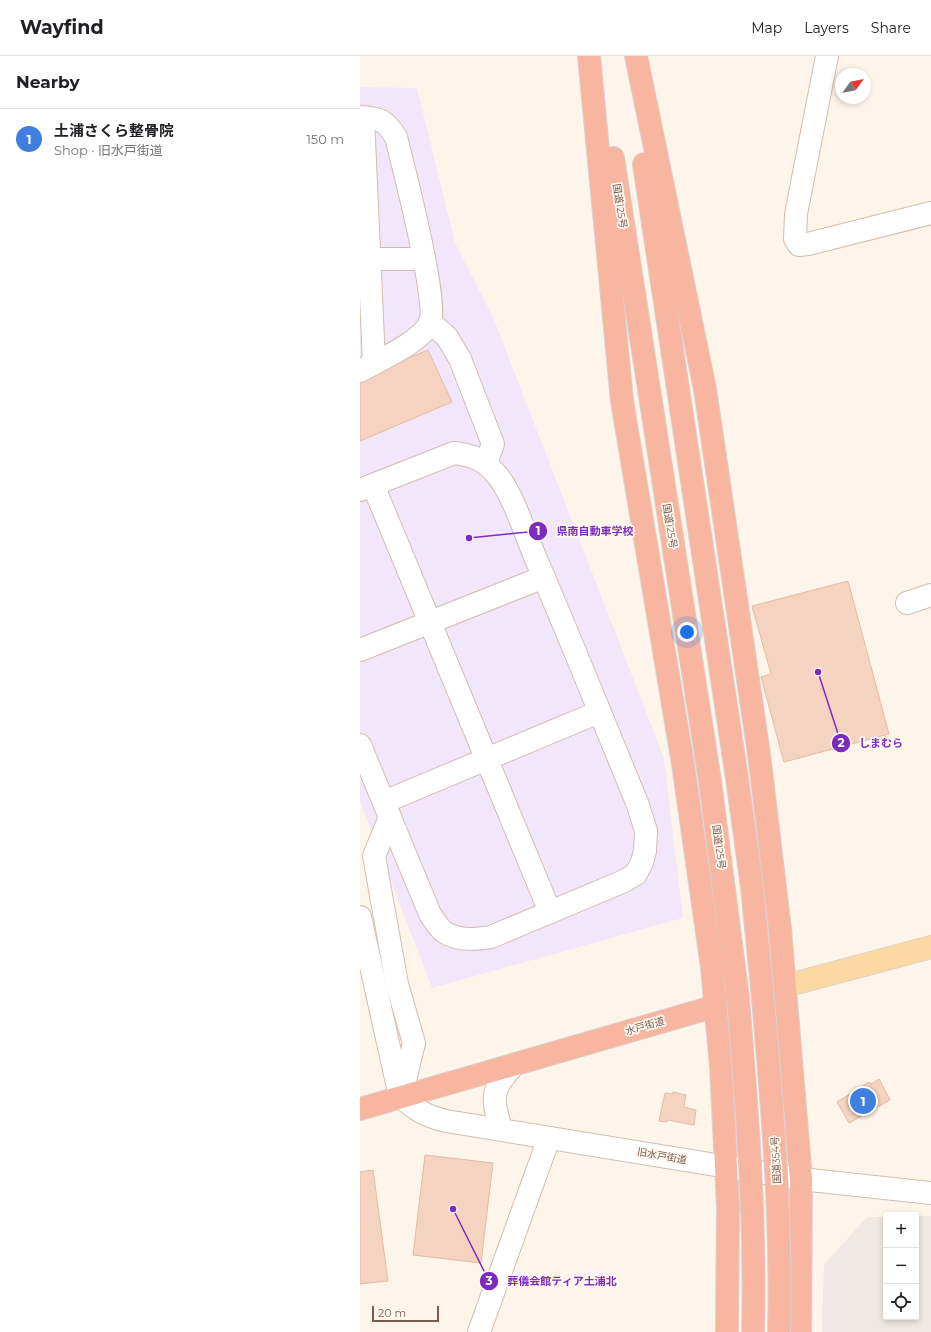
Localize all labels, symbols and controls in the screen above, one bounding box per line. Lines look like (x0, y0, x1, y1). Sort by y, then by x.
text: Wayfind (20, 16, 104, 39)
text: Map (751, 19, 782, 37)
text: Layers (804, 19, 849, 37)
text: Share (871, 19, 911, 37)
north arrow (835, 68, 871, 104)
text: Nearby (16, 72, 80, 92)
text: 土浦さくら整骨院 (54, 121, 174, 140)
text: 1 (26, 131, 32, 147)
text: 150 m (306, 131, 344, 147)
text: Shop · 旧水戸街道 (54, 142, 163, 158)
street label: 国道125号 (610, 183, 630, 229)
street label: 国道125号 (660, 503, 680, 549)
callout: 県南自動車学校 (528, 519, 641, 542)
text: 1 (536, 523, 540, 538)
text: 県南自動車学校 (557, 524, 634, 538)
your location (677, 622, 697, 642)
callout: しまむら (831, 732, 911, 755)
text: 2 (837, 735, 845, 750)
text: しまむら (859, 736, 903, 750)
street label: 国道125号 (709, 824, 729, 870)
street label: 水戸街道 (624, 1014, 666, 1038)
pin: 1 (850, 1086, 876, 1116)
street label: 国道354号 (768, 1136, 784, 1184)
street label: 旧水戸街道 (636, 1145, 688, 1167)
map controls (883, 1212, 919, 1320)
button: + (883, 1212, 919, 1248)
button: − (883, 1248, 919, 1284)
callout: 葬儀会館ティア土浦北 (479, 1269, 625, 1292)
text: 3 (484, 1273, 493, 1288)
text: 葬儀会館ティア土浦北 (507, 1274, 617, 1288)
button: locate (883, 1284, 919, 1320)
scale bar (372, 1304, 439, 1323)
text: 20 m (378, 1306, 406, 1320)

